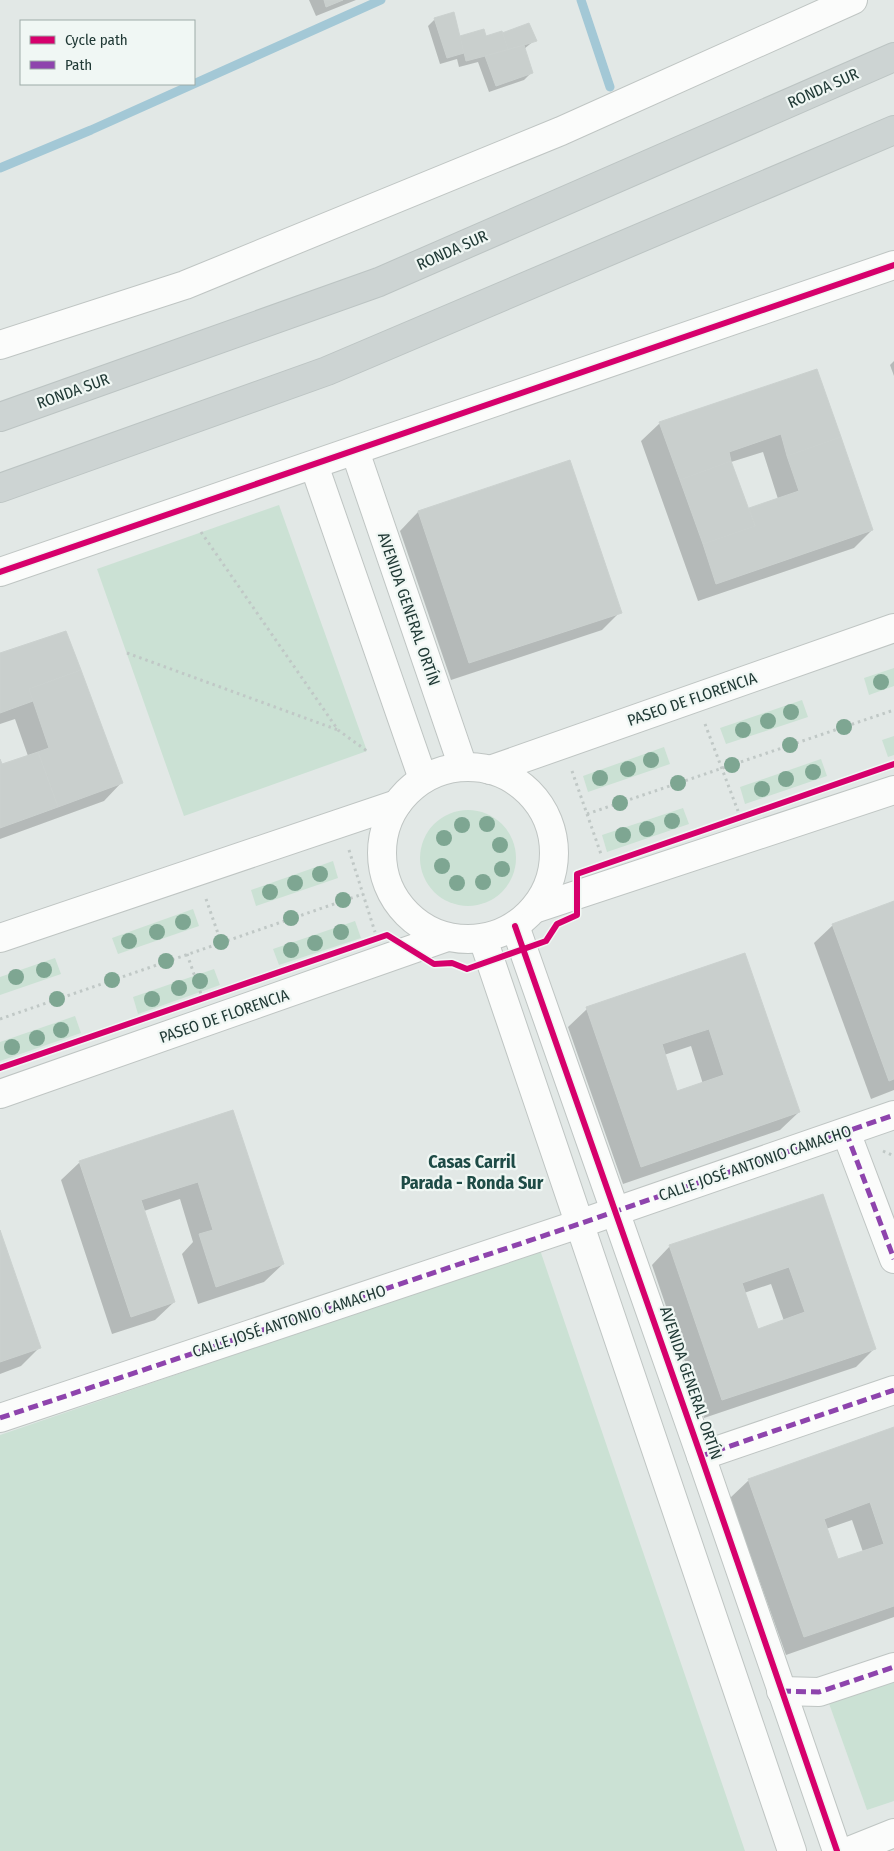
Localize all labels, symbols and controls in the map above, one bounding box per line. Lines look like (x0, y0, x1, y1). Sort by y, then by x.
legend (20, 20, 195, 85)
text: Cycle path (65, 31, 128, 49)
text: Path (65, 56, 92, 74)
street label: RONDA SUR (785, 64, 862, 112)
street label: RONDA SUR (414, 226, 491, 274)
street label: RONDA SUR (34, 369, 112, 413)
street label: AVENIDA GENERAL ORTÍN (374, 530, 444, 688)
street label: PASEO DE FLORENCIA (625, 668, 760, 730)
street label: PASEO DE FLORENCIA (157, 985, 292, 1047)
street label: CALLE JOSÉ ANTONIO CAMACHO (656, 1121, 854, 1205)
district label: Casas Carril Parada - Ronda Sur (401, 1151, 544, 1194)
street label: CALLE JOSÉ ANTONIO CAMACHO (190, 1281, 388, 1361)
street label: AVENIDA GENERAL ORTÍN (656, 1304, 726, 1462)

